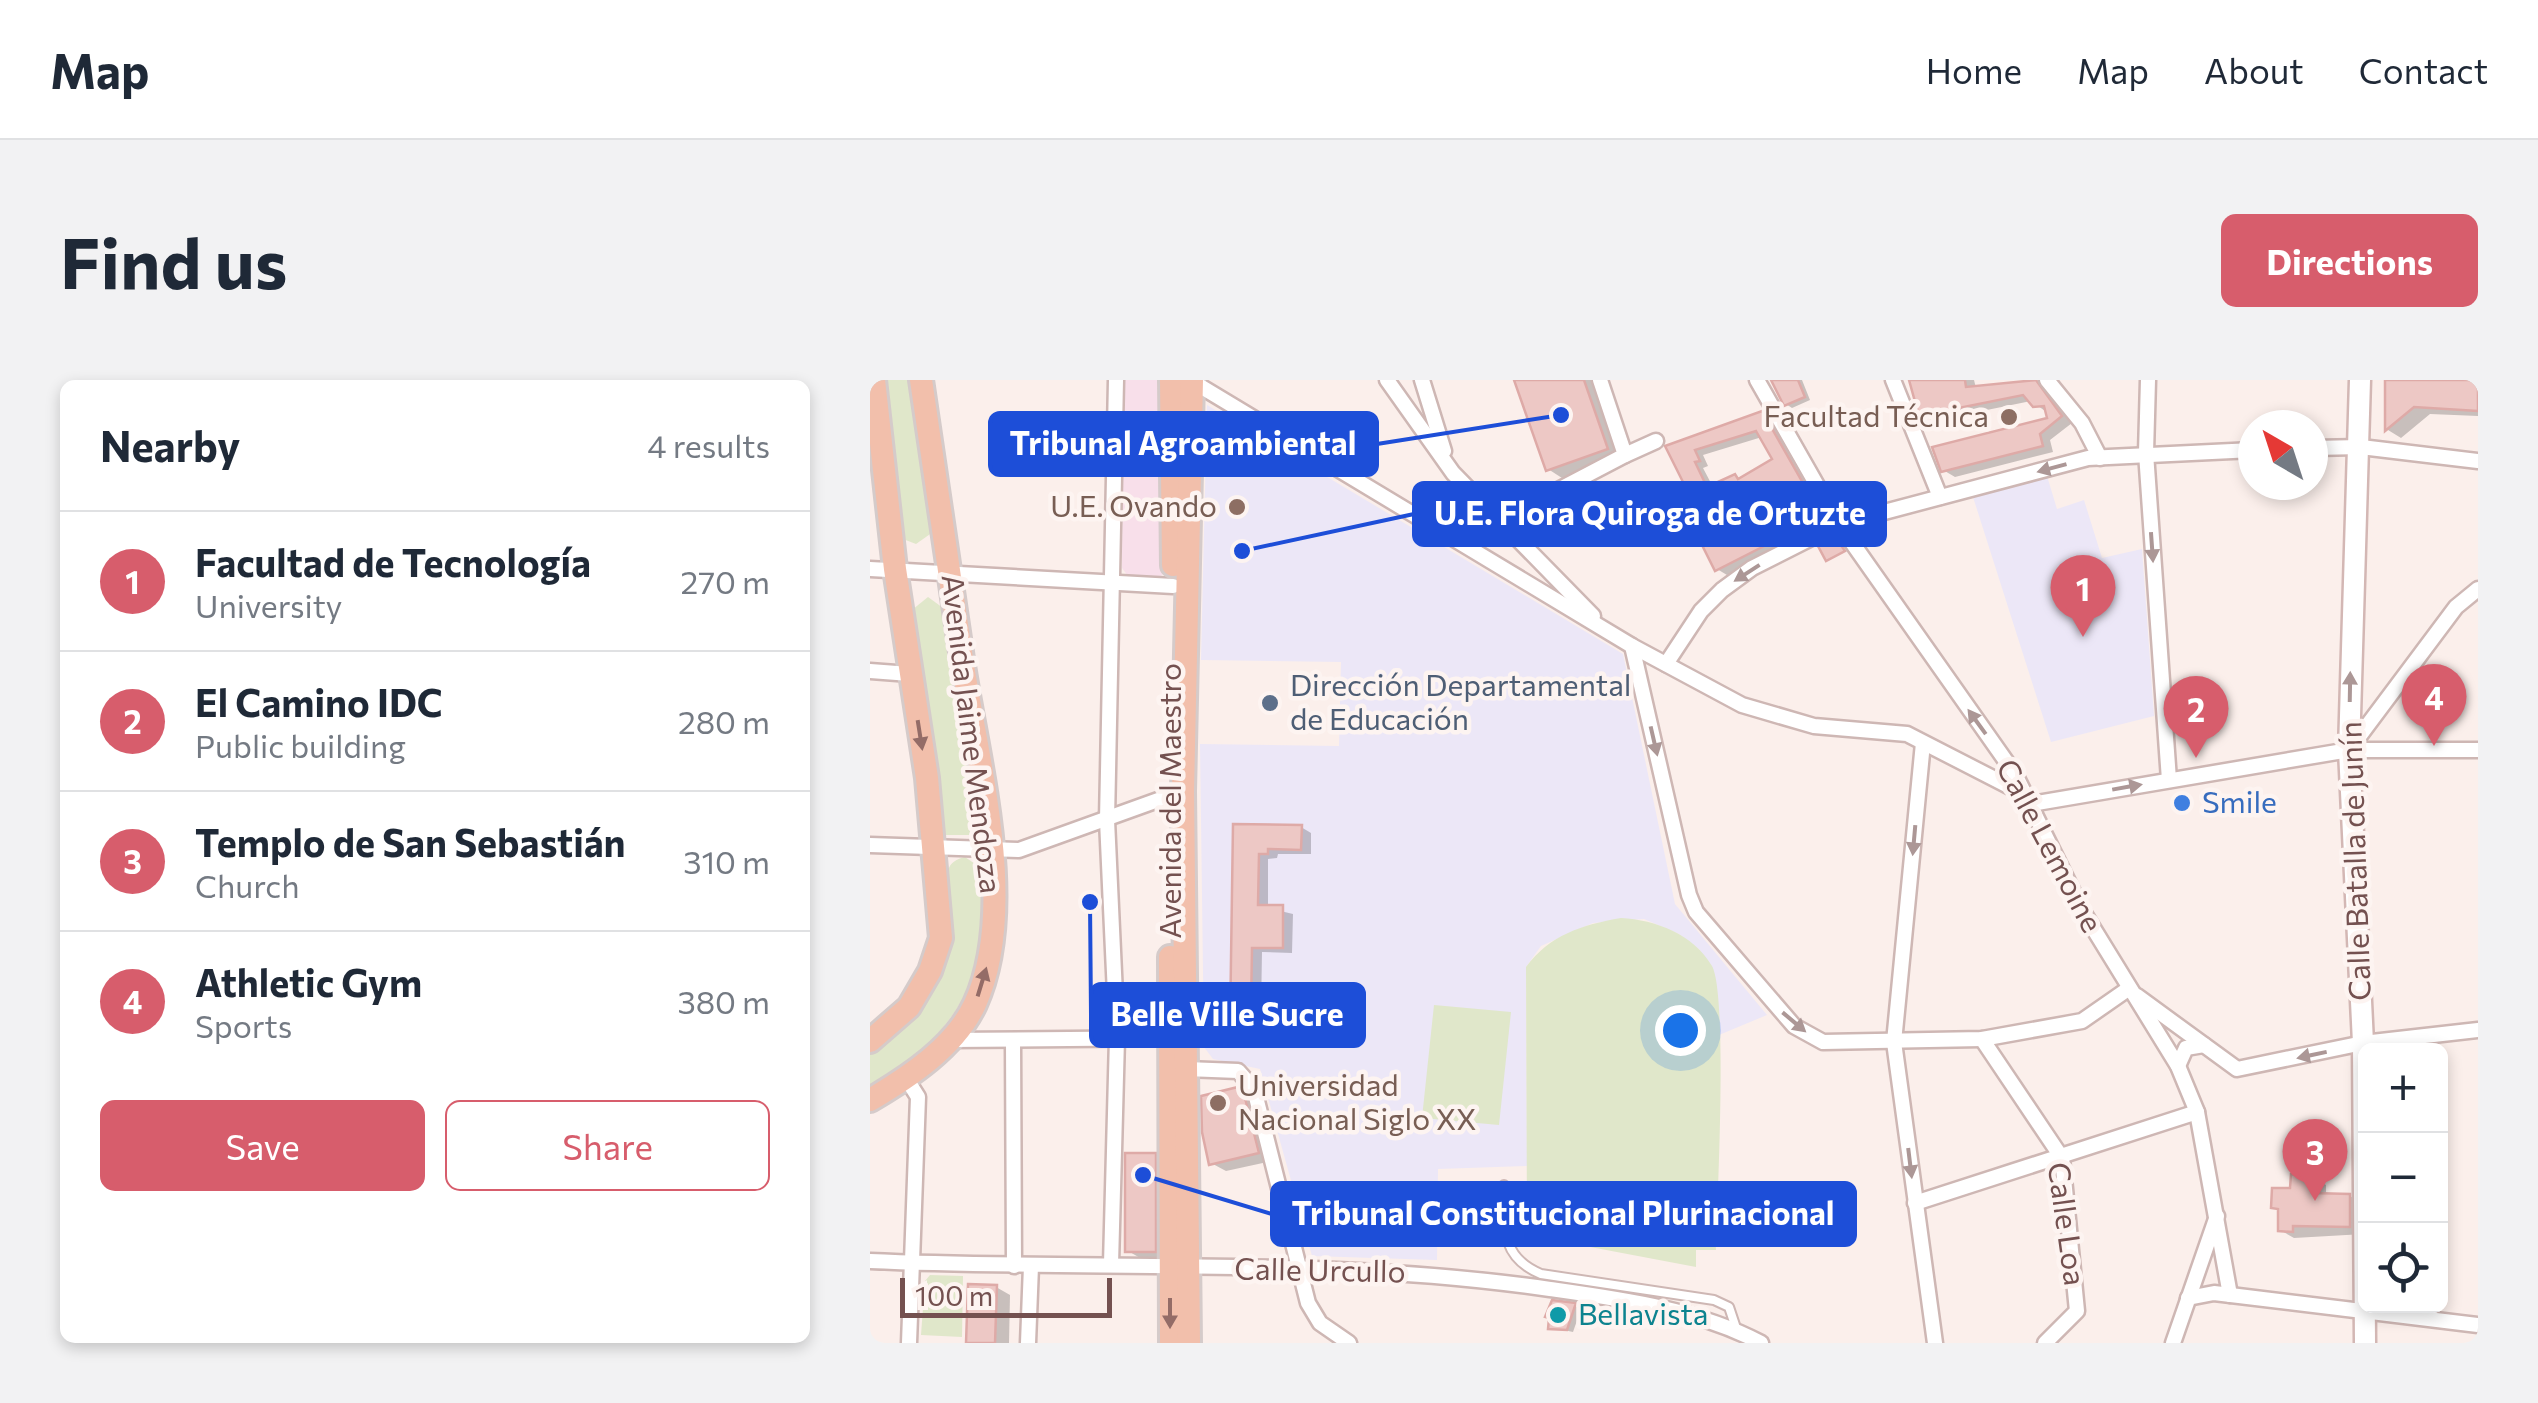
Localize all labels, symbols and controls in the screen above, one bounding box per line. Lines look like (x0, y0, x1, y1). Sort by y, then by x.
text: Map (50, 40, 149, 99)
text: Home (1926, 48, 2022, 91)
text: Map (2077, 48, 2149, 91)
text: About (2204, 48, 2304, 91)
text: Contact (2359, 48, 2488, 91)
button: Directions (2221, 214, 2478, 307)
text: Find us (60, 218, 287, 303)
place label: Facultad Técnica (1763, 396, 1989, 433)
marker: Facultad Técnica (1998, 406, 2020, 428)
north arrow (2238, 410, 2328, 500)
callout: Tribunal Agroambiental (990, 413, 1377, 475)
text: Nearby (100, 419, 240, 471)
text: Tribunal Agroambiental (1010, 422, 1356, 462)
text: 4 results (647, 425, 770, 465)
one-way arrow (2036, 460, 2067, 476)
callout: U.E. Flora Quiroga de Ortuzte (1414, 483, 1885, 545)
place label: U.E. Ovando (1050, 486, 1217, 523)
text: U.E. Flora Quiroga de Ortuzte (1434, 492, 1866, 532)
marker: U.E. Ovando (1226, 496, 1248, 518)
one-way arrow (2145, 532, 2161, 564)
text: Facultad de Tecnología (195, 538, 591, 585)
pin: 1 (2050, 554, 2116, 637)
text: 1 (125, 561, 140, 601)
text: 270 m (681, 561, 770, 601)
one-way arrow (1733, 563, 1760, 581)
street label: Avenida Jaime Mendoza (936, 572, 1011, 895)
text: University (195, 585, 342, 625)
street label: Avenida del Maestro (1150, 663, 1187, 939)
pin: 4 (2402, 664, 2466, 746)
place label: Dirección Departamental de Educación (1290, 665, 1631, 736)
one-way arrow (2342, 671, 2358, 703)
pin: 2 (2164, 676, 2228, 758)
text: El Camino IDC (195, 678, 443, 725)
marker: Dirección Departamental de Educación (1259, 692, 1281, 714)
text: 2 (123, 701, 142, 741)
text: 280 m (678, 701, 770, 741)
one-way arrow (1968, 709, 1987, 736)
one-way arrow (912, 719, 928, 751)
street label: Calle Batalla de Junín (2330, 721, 2377, 1001)
text: Public building (195, 725, 406, 765)
one-way arrow (1647, 726, 1662, 757)
street label: Calle Lemoine (1990, 752, 2112, 938)
one-way arrow (2112, 779, 2143, 794)
place label: Smile (2202, 782, 2277, 819)
marker: Smile (2171, 792, 2193, 814)
text: Templo de San Sebastián (195, 818, 626, 865)
one-way arrow (1905, 824, 1921, 856)
text: 3 (123, 841, 142, 881)
text: 310 m (683, 841, 770, 881)
text: Church (195, 865, 300, 905)
text: Athletic Gym (195, 958, 422, 1005)
one-way arrow (975, 966, 990, 997)
text: 4 (123, 981, 142, 1021)
text: 380 m (677, 981, 770, 1021)
callout: Belle Ville Sucre (1091, 984, 1364, 1046)
text: Belle Ville Sucre (1110, 993, 1344, 1033)
text: Sports (195, 1005, 292, 1045)
your location (1655, 1005, 1706, 1056)
one-way arrow (1782, 1011, 1807, 1032)
map controls (2358, 1043, 2448, 1313)
button: + (2358, 1043, 2448, 1133)
one-way arrow (2297, 1047, 2328, 1063)
place label: Universidad Nacional Siglo XX (1238, 1065, 1477, 1136)
marker: Universidad Nacional Siglo XX (1207, 1092, 1229, 1114)
button: Save (100, 1100, 425, 1191)
button: Share (445, 1100, 770, 1191)
pin: 3 (2282, 1118, 2348, 1201)
button: − (2358, 1133, 2448, 1223)
one-way arrow (1902, 1147, 1918, 1179)
street label: Calle Loa (2042, 1160, 2095, 1288)
callout: Tribunal Constitucional Plurinacional (1272, 1183, 1855, 1245)
text: Tribunal Constitucional Plurinacional (1291, 1192, 1835, 1232)
button: locate (2358, 1223, 2448, 1313)
street label: Calle Urcullo (1234, 1249, 1406, 1288)
scale bar (900, 1273, 1112, 1318)
text: 100 m (915, 1278, 993, 1312)
place label: Bellavista (1578, 1294, 1708, 1331)
one-way arrow (1162, 1297, 1178, 1329)
marker: Bellavista (1547, 1304, 1569, 1326)

